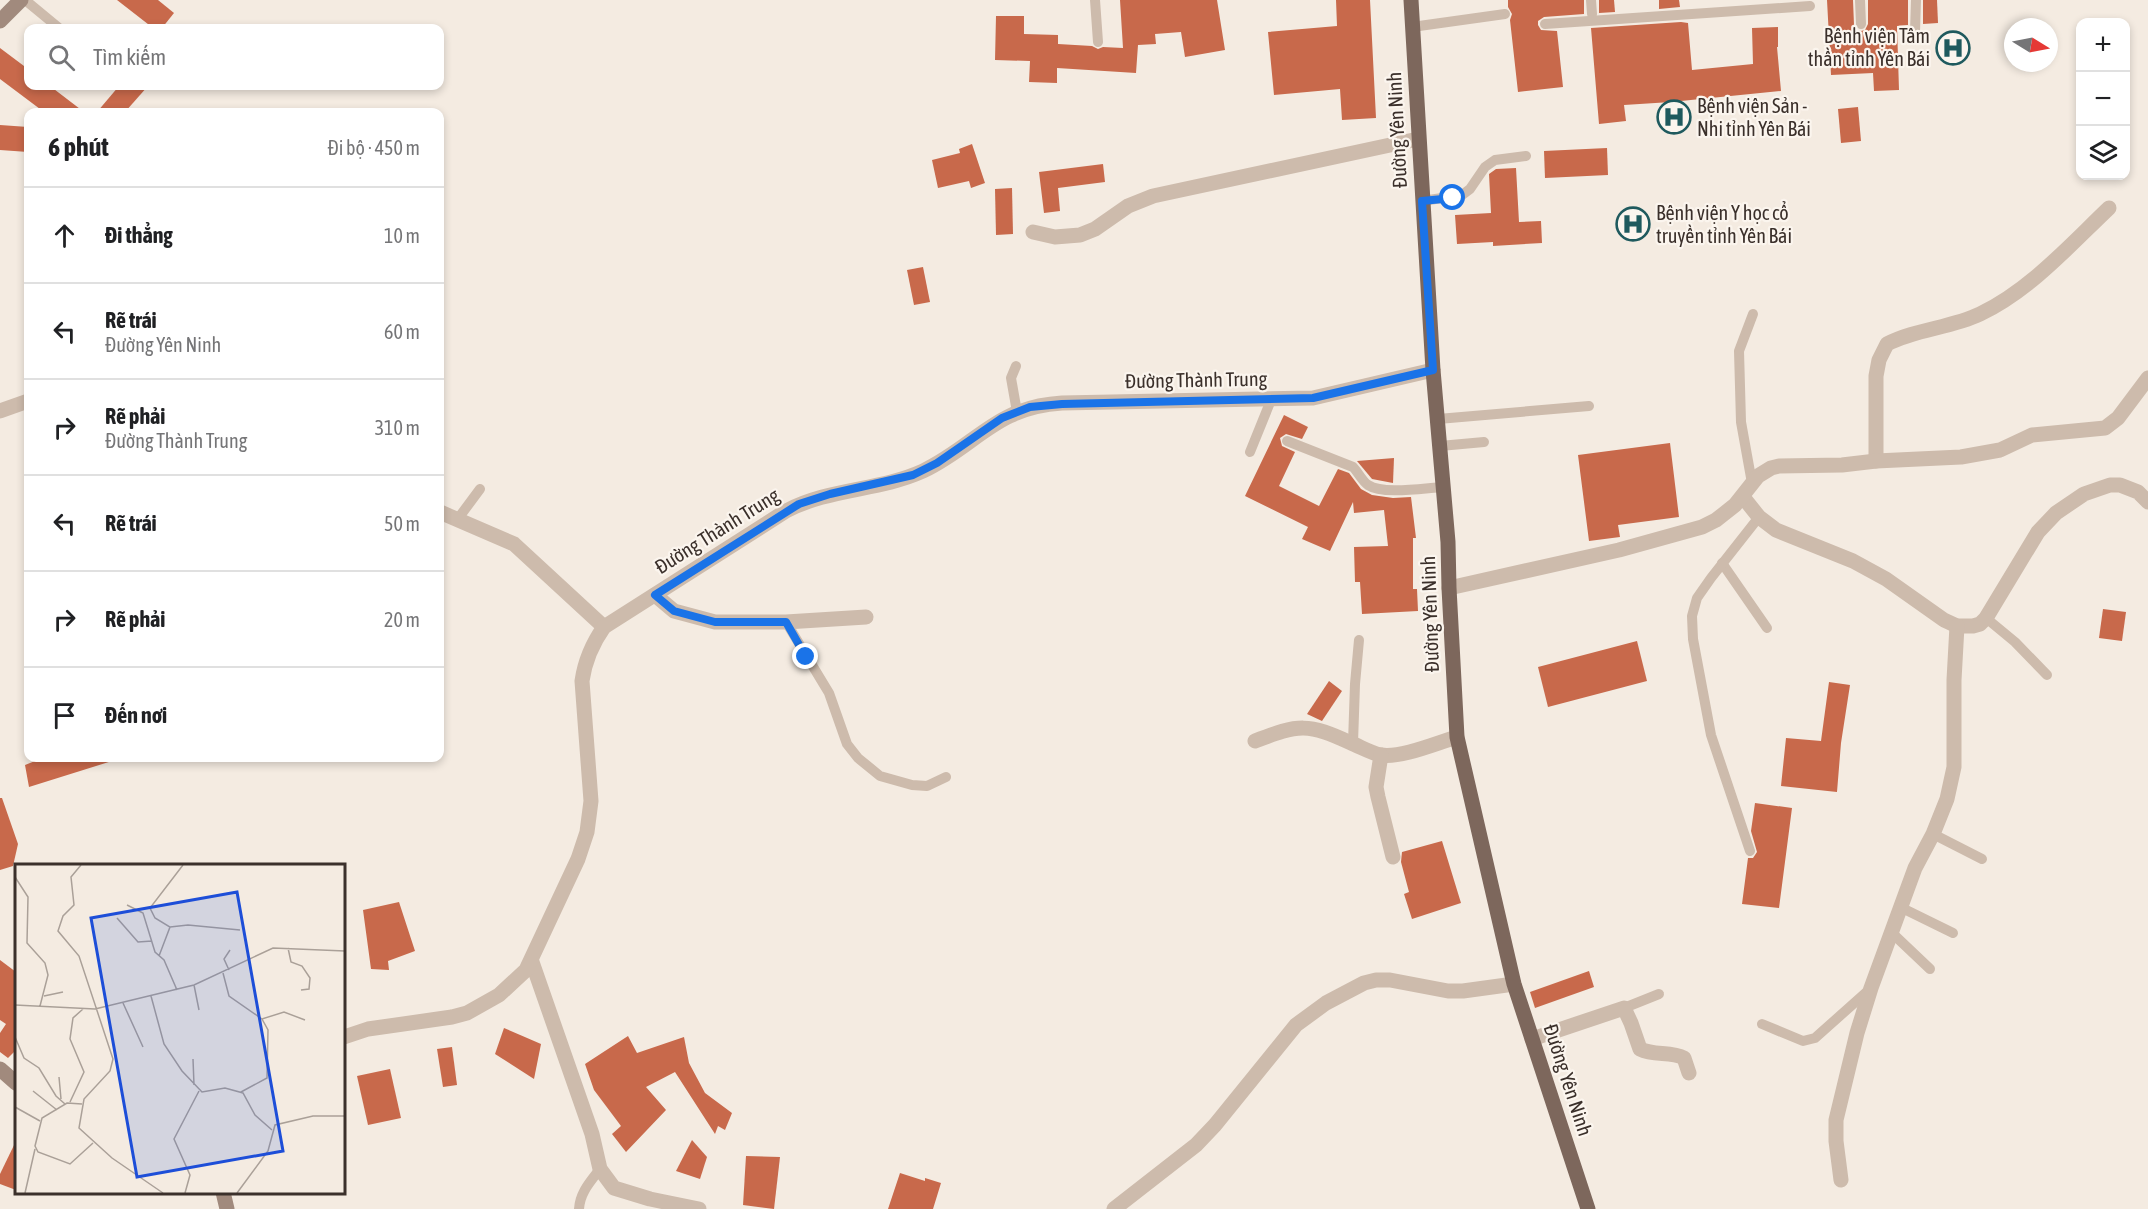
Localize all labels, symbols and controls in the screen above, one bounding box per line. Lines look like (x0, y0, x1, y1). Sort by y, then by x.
north arrow (2004, 18, 2058, 72)
map controls (2076, 18, 2130, 180)
button: + (2076, 18, 2130, 72)
search box (24, 24, 444, 90)
place label: Bệnh viện Tâm thần tỉnh Yên Bái (1808, 24, 1930, 70)
hospital icon: Bệnh viện Tâm thần tỉnh Yên Bái (1935, 30, 1971, 66)
icon: search (45, 41, 78, 74)
text: Tìm kiếm (93, 44, 166, 70)
street label: Đường Yên Ninh (1382, 71, 1411, 189)
button: − (2076, 72, 2130, 126)
place label: Bệnh viện Sản - Nhi tỉnh Yên Bái (1697, 94, 1811, 140)
hospital icon: Bệnh viện Sản - Nhi tỉnh Yên Bái (1656, 99, 1692, 135)
button: layers (2076, 126, 2130, 180)
text: 6 phút (48, 132, 109, 162)
text: Đi bộ · 450 m (327, 136, 420, 159)
route start (1439, 184, 1465, 210)
place label: Bệnh viện Y học cổ truyền tỉnh Yên Bái (1656, 201, 1792, 247)
hospital icon: Bệnh viện Y học cổ truyền tỉnh Yên Bái (1615, 206, 1651, 242)
icon: ahead (48, 219, 81, 252)
text: Đi thẳng (105, 222, 173, 248)
text: 10 m (384, 224, 420, 247)
text: Rẽ trái (105, 307, 157, 333)
icon: left (48, 315, 81, 348)
text: 60 m (384, 320, 420, 343)
text: Đường Yên Ninh (105, 333, 221, 356)
street label: Đường Thành Trung (1125, 367, 1268, 392)
text: Rẽ phải (105, 403, 165, 429)
icon: right (48, 411, 81, 444)
text: 310 m (375, 416, 420, 439)
text: Đường Thành Trung (105, 429, 247, 452)
street label: Đường Thành Trung (650, 483, 783, 578)
icon: left (48, 507, 81, 540)
text: Rẽ trái (105, 510, 157, 536)
text: 50 m (384, 512, 420, 535)
street label: Đường Yên Ninh (1416, 555, 1443, 673)
icon: right (48, 603, 81, 636)
text: Rẽ phải (105, 606, 165, 632)
text: 20 m (384, 608, 420, 631)
route end (792, 643, 818, 669)
icon: arrive (48, 699, 81, 732)
text: Đến nơi (105, 702, 167, 728)
inset map (15, 864, 345, 1194)
street label: Đường Yên Ninh (1540, 1021, 1597, 1139)

